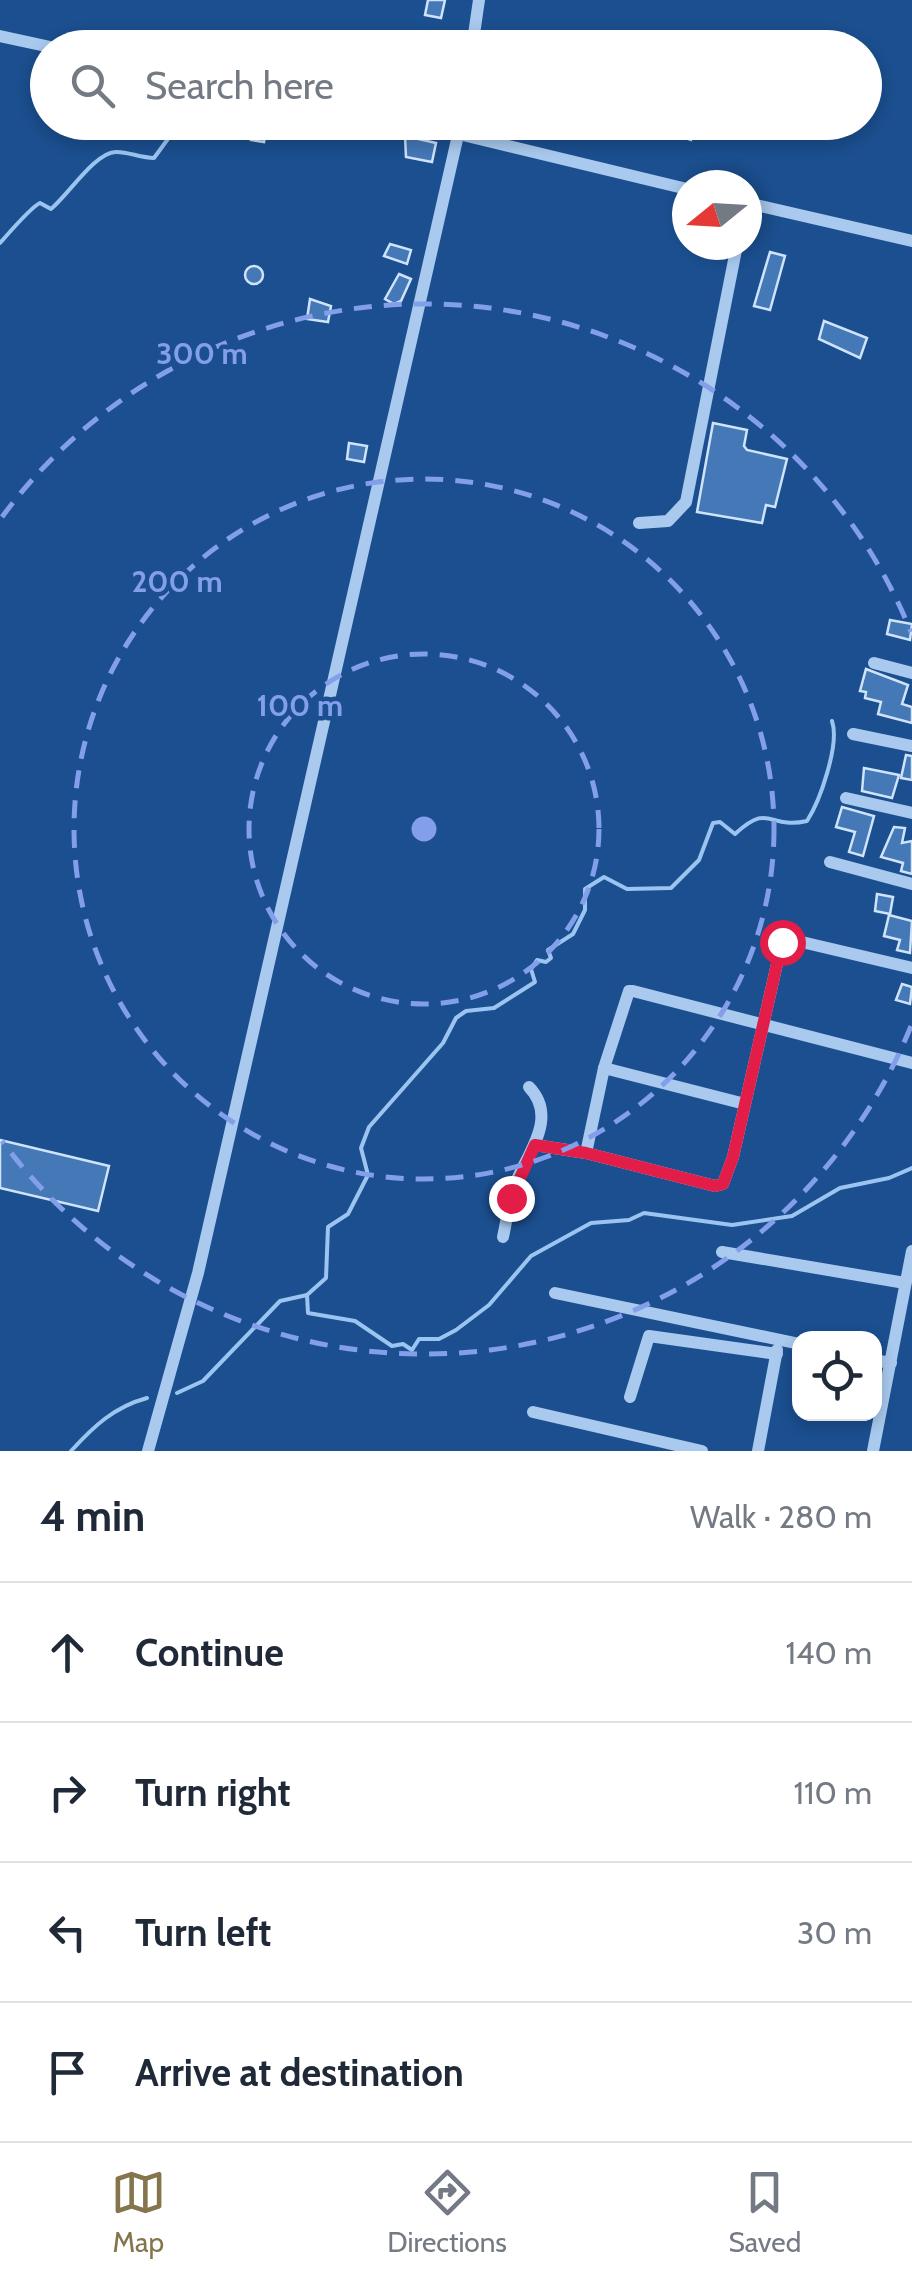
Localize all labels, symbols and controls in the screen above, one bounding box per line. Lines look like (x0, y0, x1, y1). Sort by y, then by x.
search box (30, 30, 882, 140)
icon: search (65, 58, 120, 113)
text: Search here (145, 62, 334, 109)
north arrow (672, 170, 762, 260)
text: 300 m (156, 335, 248, 372)
text: 200 m (131, 563, 223, 600)
text: 100 m (257, 687, 343, 724)
centre of rings (406, 811, 442, 847)
route start (760, 920, 806, 966)
route end (489, 1176, 535, 1222)
map controls (792, 1331, 882, 1421)
button: locate (792, 1331, 882, 1421)
text: 4 min (40, 1490, 145, 1542)
text: Walk · 280 m (690, 1497, 872, 1536)
icon: ahead (40, 1625, 95, 1680)
text: Continue (135, 1629, 284, 1676)
text: 140 m (785, 1633, 872, 1672)
icon: right (40, 1765, 95, 1820)
text: Turn right (135, 1769, 291, 1816)
text: 110 m (794, 1773, 872, 1812)
icon: left (40, 1905, 95, 1960)
text: Turn left (135, 1909, 271, 1956)
text: 30 m (797, 1913, 872, 1952)
icon: arrive (40, 2045, 95, 2100)
text: Arrive at destination (135, 2049, 464, 2096)
tab: Map (111, 2165, 166, 2259)
tab: Directions (387, 2165, 507, 2259)
tab: Saved (729, 2165, 801, 2259)

